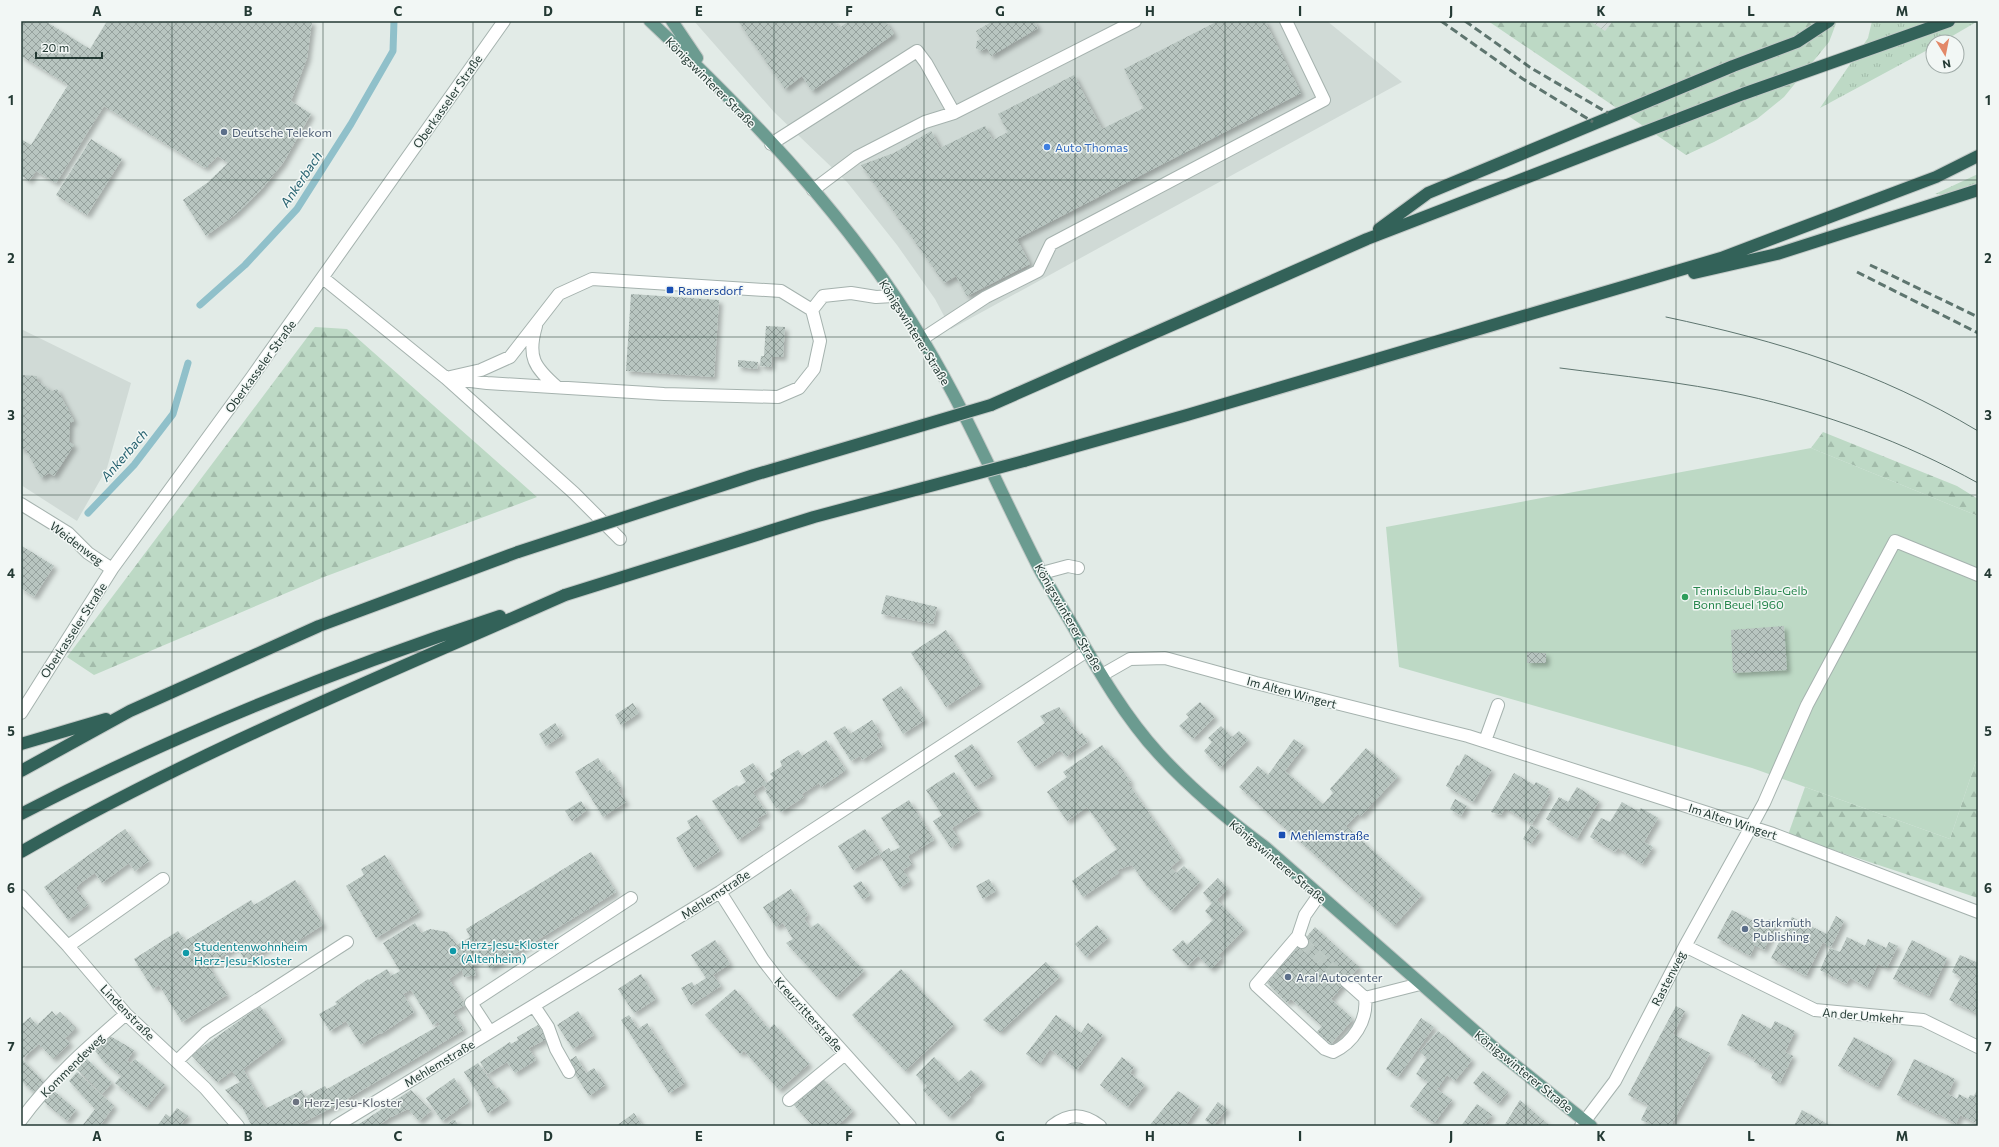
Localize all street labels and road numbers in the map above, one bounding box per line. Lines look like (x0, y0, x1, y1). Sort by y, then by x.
street label: Königswinterer Straße (663, 34, 759, 130)
street label: Oberkasseler Straße (409, 52, 485, 150)
street label: Königswinterer Straße (877, 277, 953, 387)
street label: Oberkasseler Straße (222, 317, 298, 415)
street label: Weidenweg (48, 518, 107, 568)
street label: Königswinterer Straße (1033, 561, 1105, 673)
street label: Oberkasseler Straße (37, 580, 109, 680)
street label: Im Alten Wingert (1246, 673, 1339, 711)
street label: Im Alten Wingert (1687, 800, 1779, 842)
street label: Königswinterer Straße (1227, 817, 1329, 905)
street label: Mehlemstraße (678, 867, 752, 921)
street label: Rastenweg (1648, 948, 1688, 1008)
street label: Kreuzritterstraße (772, 974, 846, 1054)
street label: Lindenstraße (98, 981, 158, 1043)
street label: An der Umkehr (1822, 1004, 1904, 1026)
street label: Königswinterer Straße (1472, 1027, 1576, 1115)
street label: Kommendeweg (37, 1030, 107, 1100)
street label: Mehlemstraße (401, 1037, 477, 1089)

